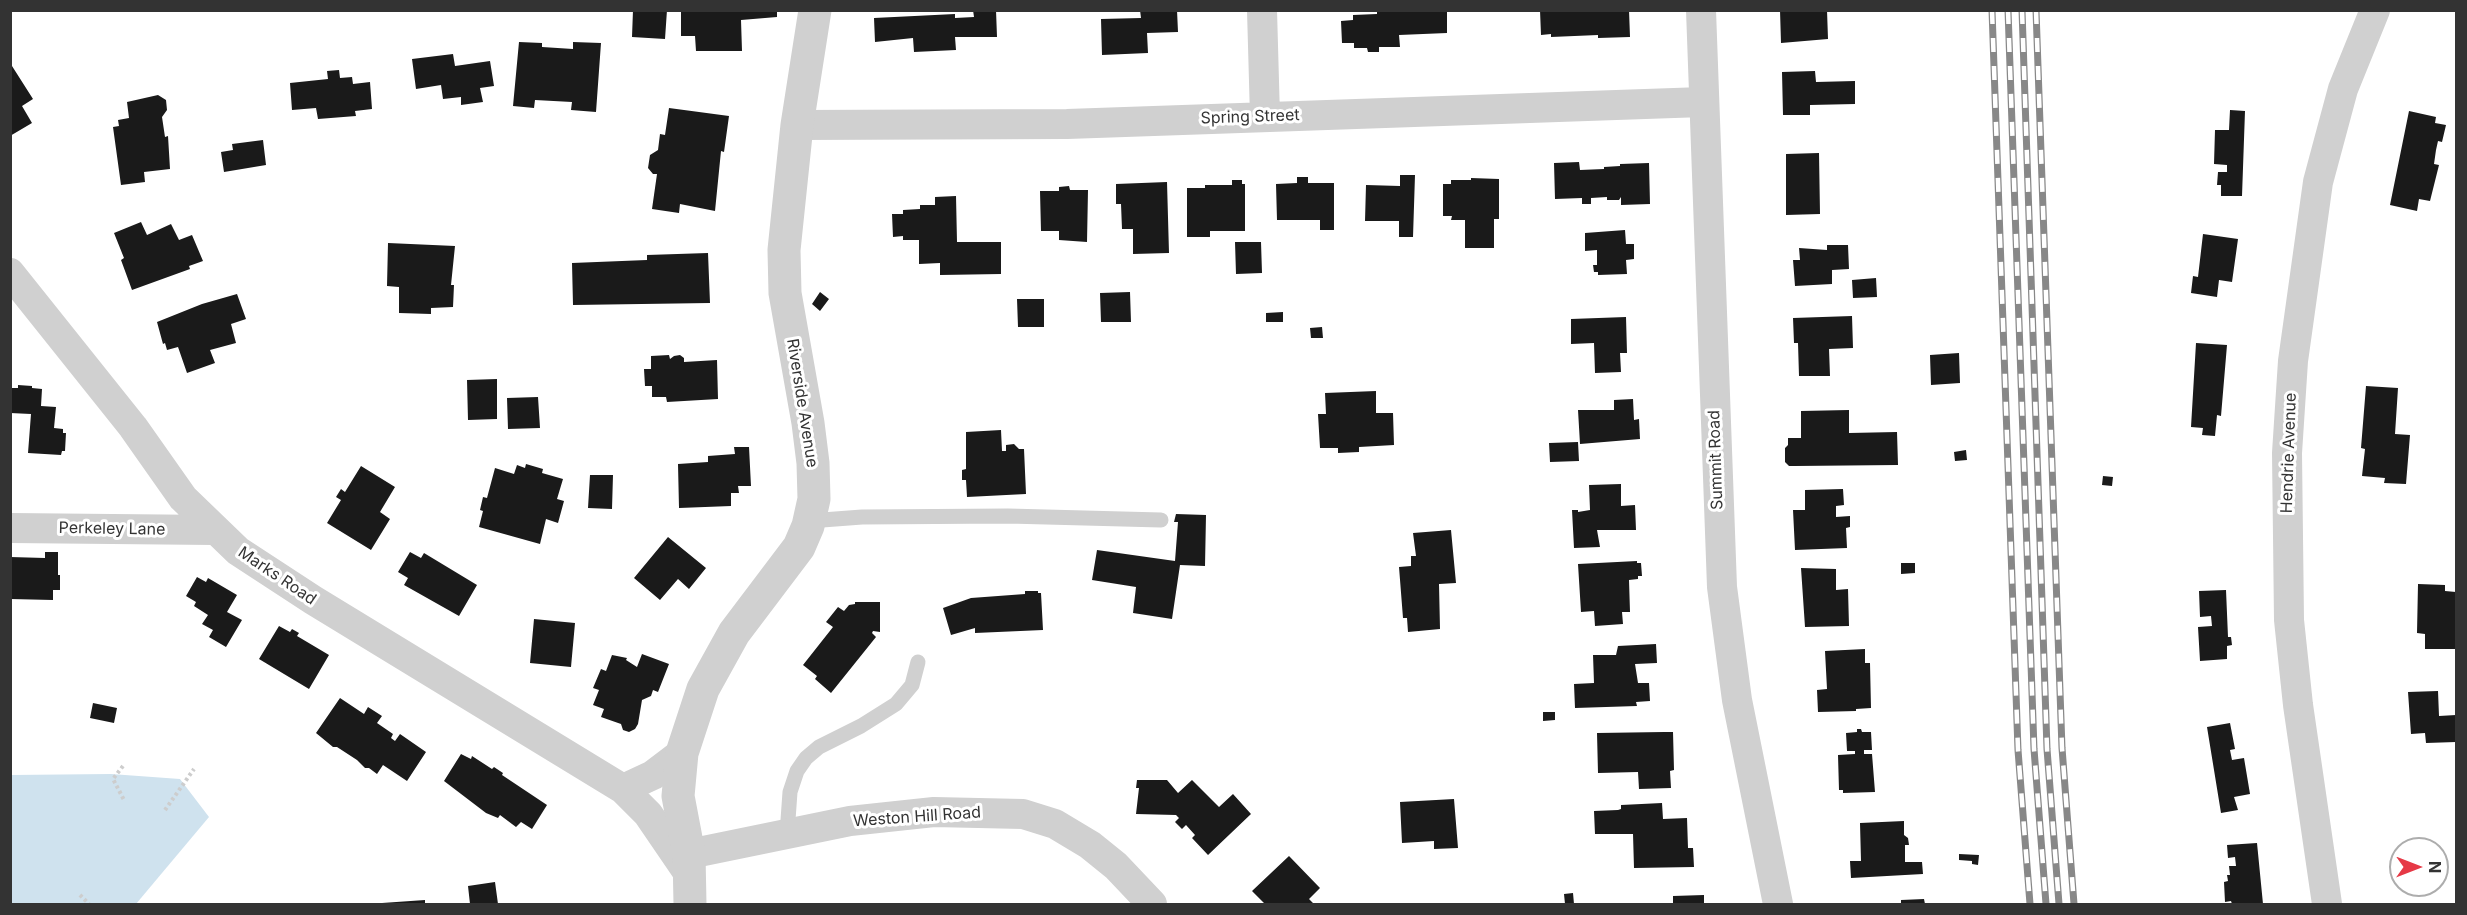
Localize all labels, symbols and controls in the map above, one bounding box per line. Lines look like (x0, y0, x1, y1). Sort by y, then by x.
street label: Spring Street (1200, 106, 1300, 128)
street label: Riverside Avenue (782, 337, 822, 469)
street label: Hendrie Avenue (2277, 392, 2301, 514)
street label: Summit Road (1705, 410, 1727, 510)
street label: Perkeley Lane (59, 518, 165, 540)
street label: Marks Road (234, 543, 320, 609)
street label: Weston Hill Road (853, 803, 981, 831)
north arrow (2389, 837, 2449, 897)
text: N (2425, 861, 2445, 873)

